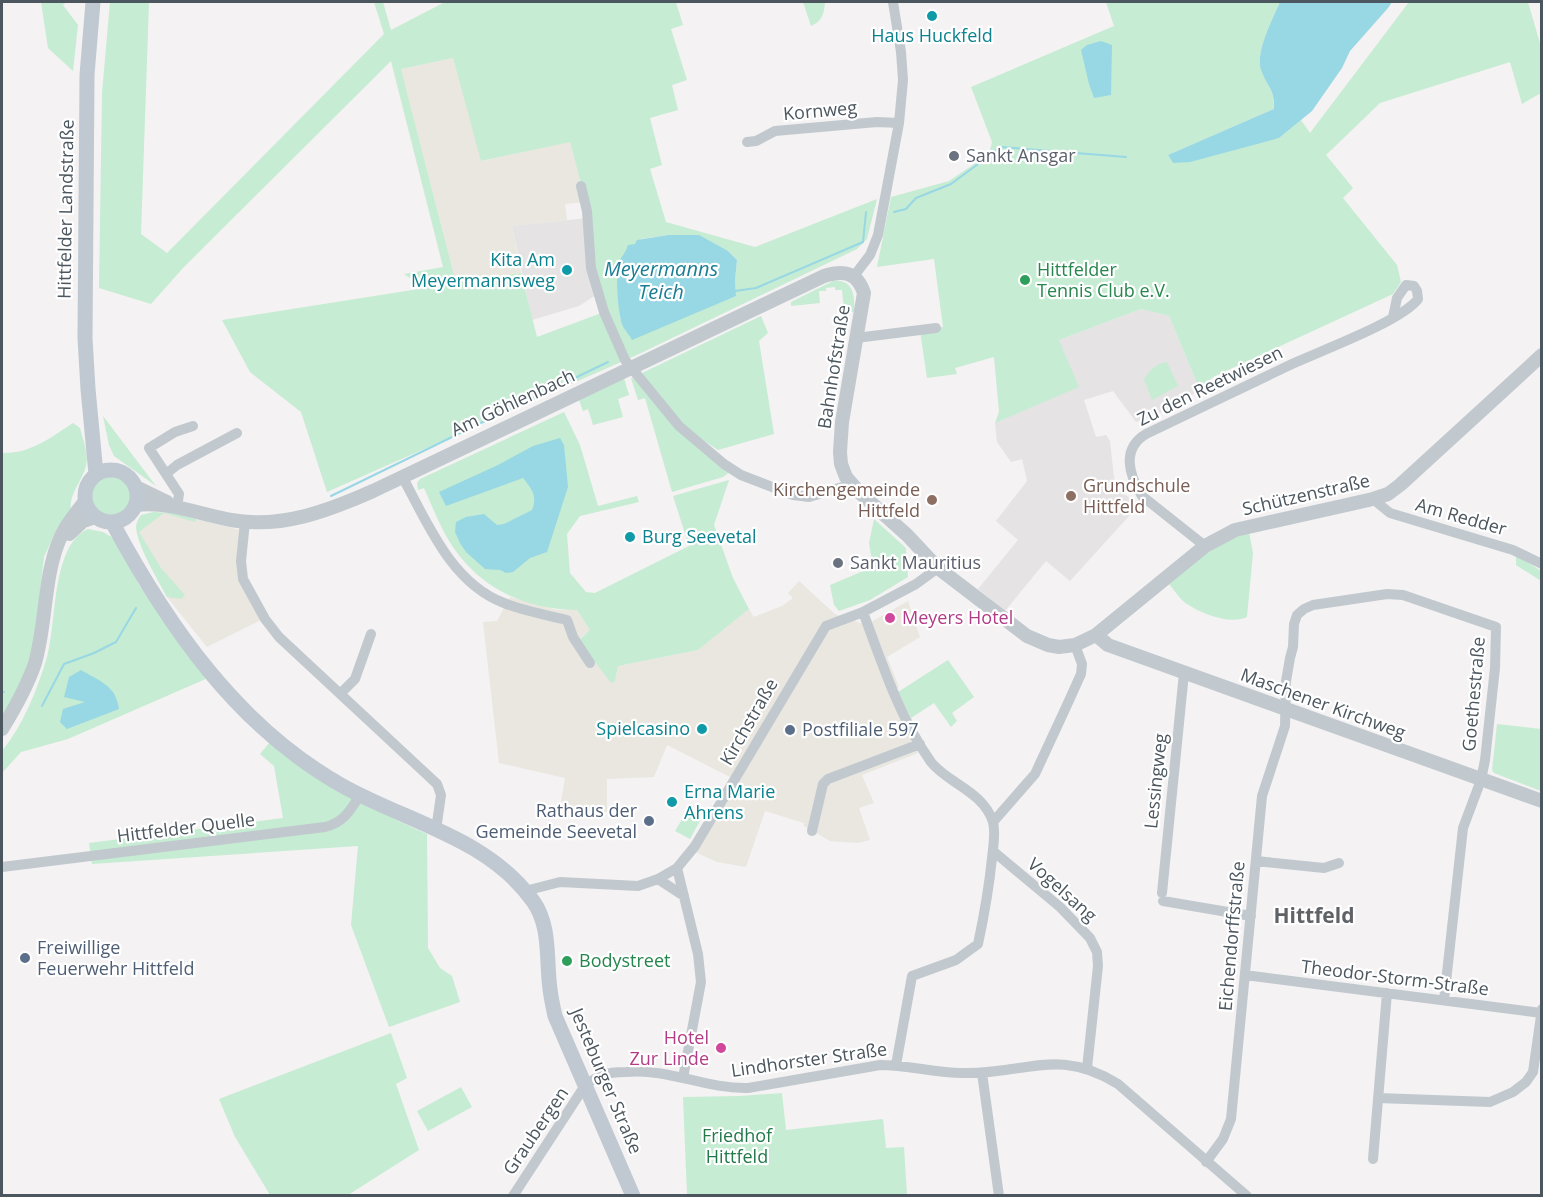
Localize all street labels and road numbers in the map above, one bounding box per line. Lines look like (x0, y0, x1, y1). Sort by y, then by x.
street label: Kornweg (782, 95, 858, 125)
street label: Hittfelder Landstraße (51, 119, 79, 299)
street label: Bahnhofstraße (811, 303, 855, 431)
street label: Zu den Reetwiesen (1133, 339, 1286, 431)
street label: Am Göhlenbach (447, 363, 578, 441)
street label: Schützenstraße (1240, 468, 1372, 520)
street label: Am Redder (1413, 492, 1510, 541)
street label: Goethestraße (1456, 635, 1490, 752)
street label: Maschener Kirchweg (1237, 662, 1409, 744)
street label: Kirchstraße (714, 674, 783, 769)
street label: Lessingweg (1138, 732, 1172, 830)
street label: Hittfelder Quelle (116, 807, 256, 847)
street label: Vogelsang (1023, 852, 1103, 927)
street label: Eichendorffstraße (1212, 860, 1250, 1012)
street label: Theodor-Storm-Straße (1300, 954, 1490, 1000)
street label: Jesteburger Straße (565, 1002, 649, 1157)
street label: Lindhorster Straße (729, 1036, 888, 1082)
street label: Graubergen (497, 1082, 573, 1179)

